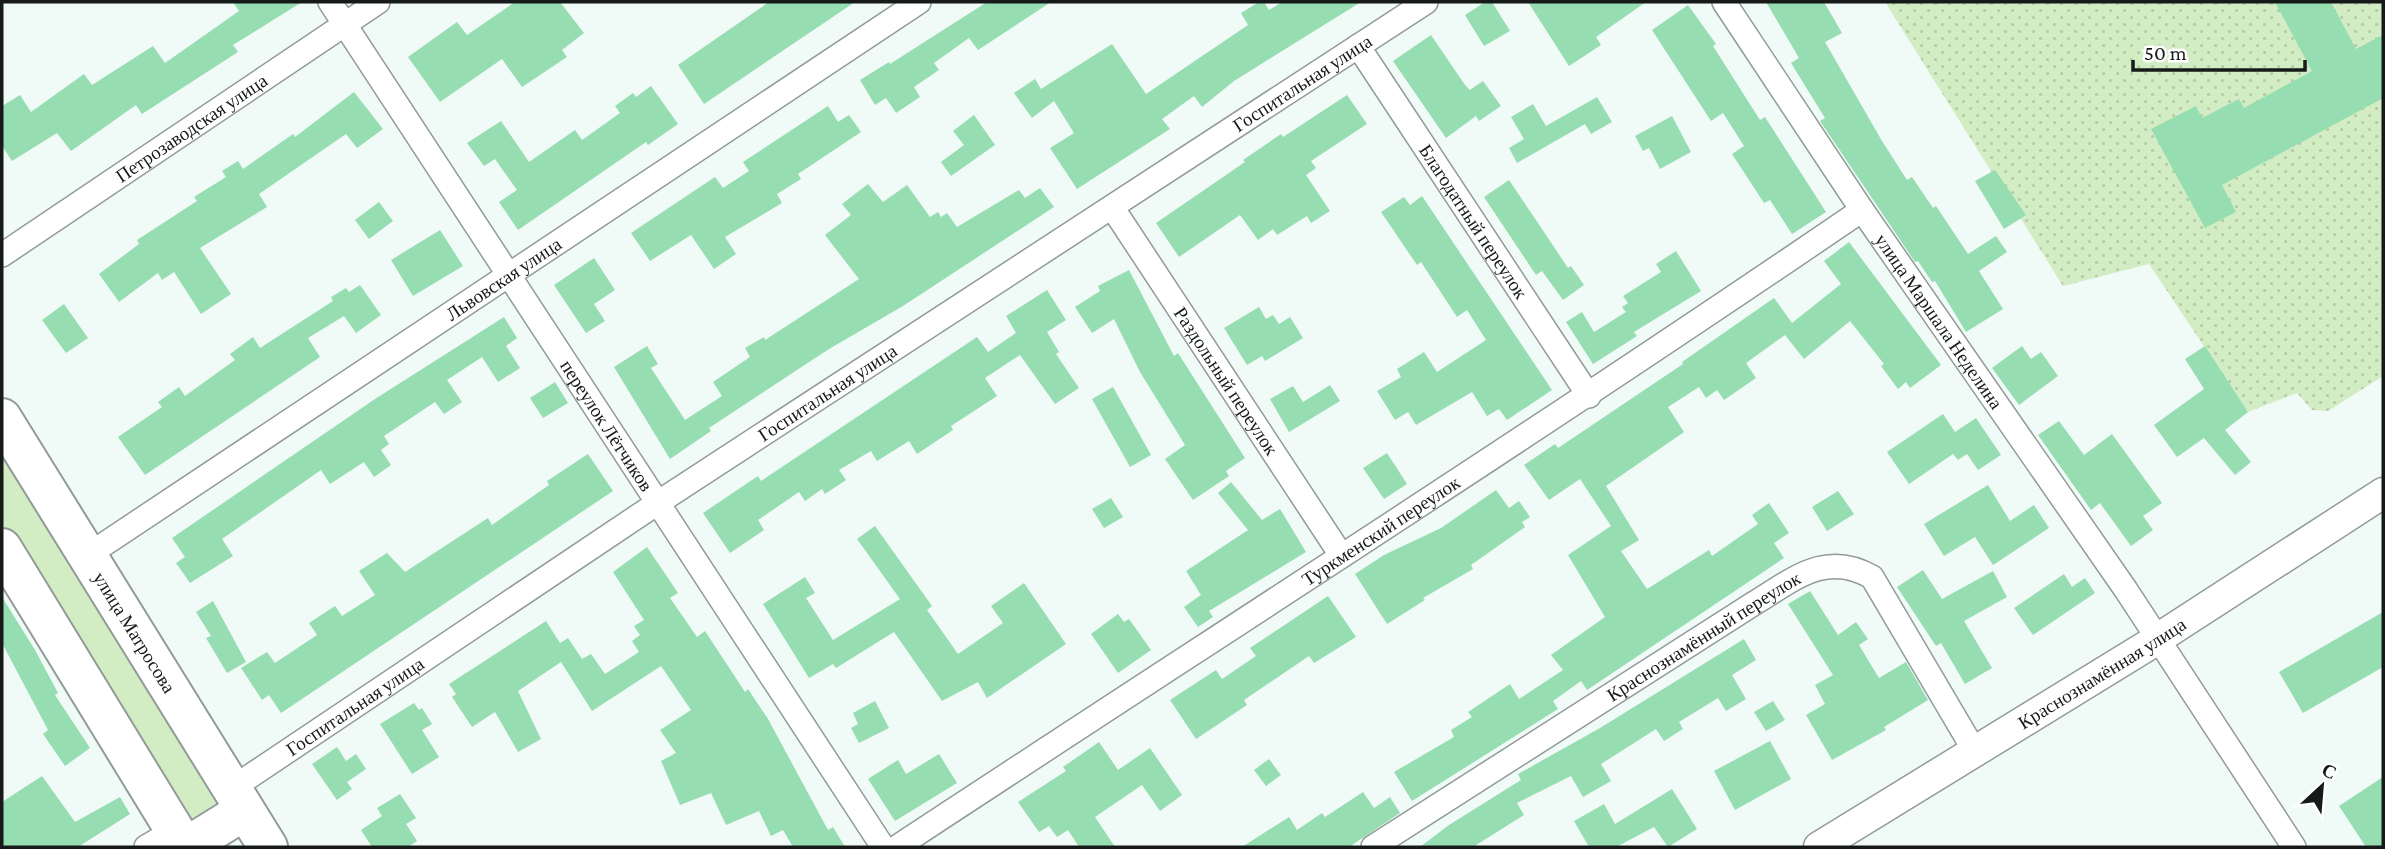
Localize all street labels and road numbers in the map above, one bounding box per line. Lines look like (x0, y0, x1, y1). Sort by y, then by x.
street label: Госпитальная улица (1229, 30, 1376, 136)
street label: Петрозаводская улица (111, 69, 271, 186)
street label: Благодатный переулок (1415, 140, 1533, 303)
street label: улица Маршала Неделина (1871, 230, 2008, 413)
street label: Львовская улица (442, 232, 565, 324)
street label: Раздольный переулок (1170, 303, 1283, 459)
street label: Госпитальная улица (754, 339, 901, 445)
street label: переулок Лётчиков (556, 356, 658, 495)
street label: Туркменский переулок (1298, 471, 1464, 590)
street label: Краснознамённый переулок (1603, 567, 1804, 705)
street label: улица Матросова (89, 568, 181, 697)
street label: Краснознамённая улица (2014, 613, 2190, 733)
street label: Госпитальная улица (282, 652, 428, 760)

